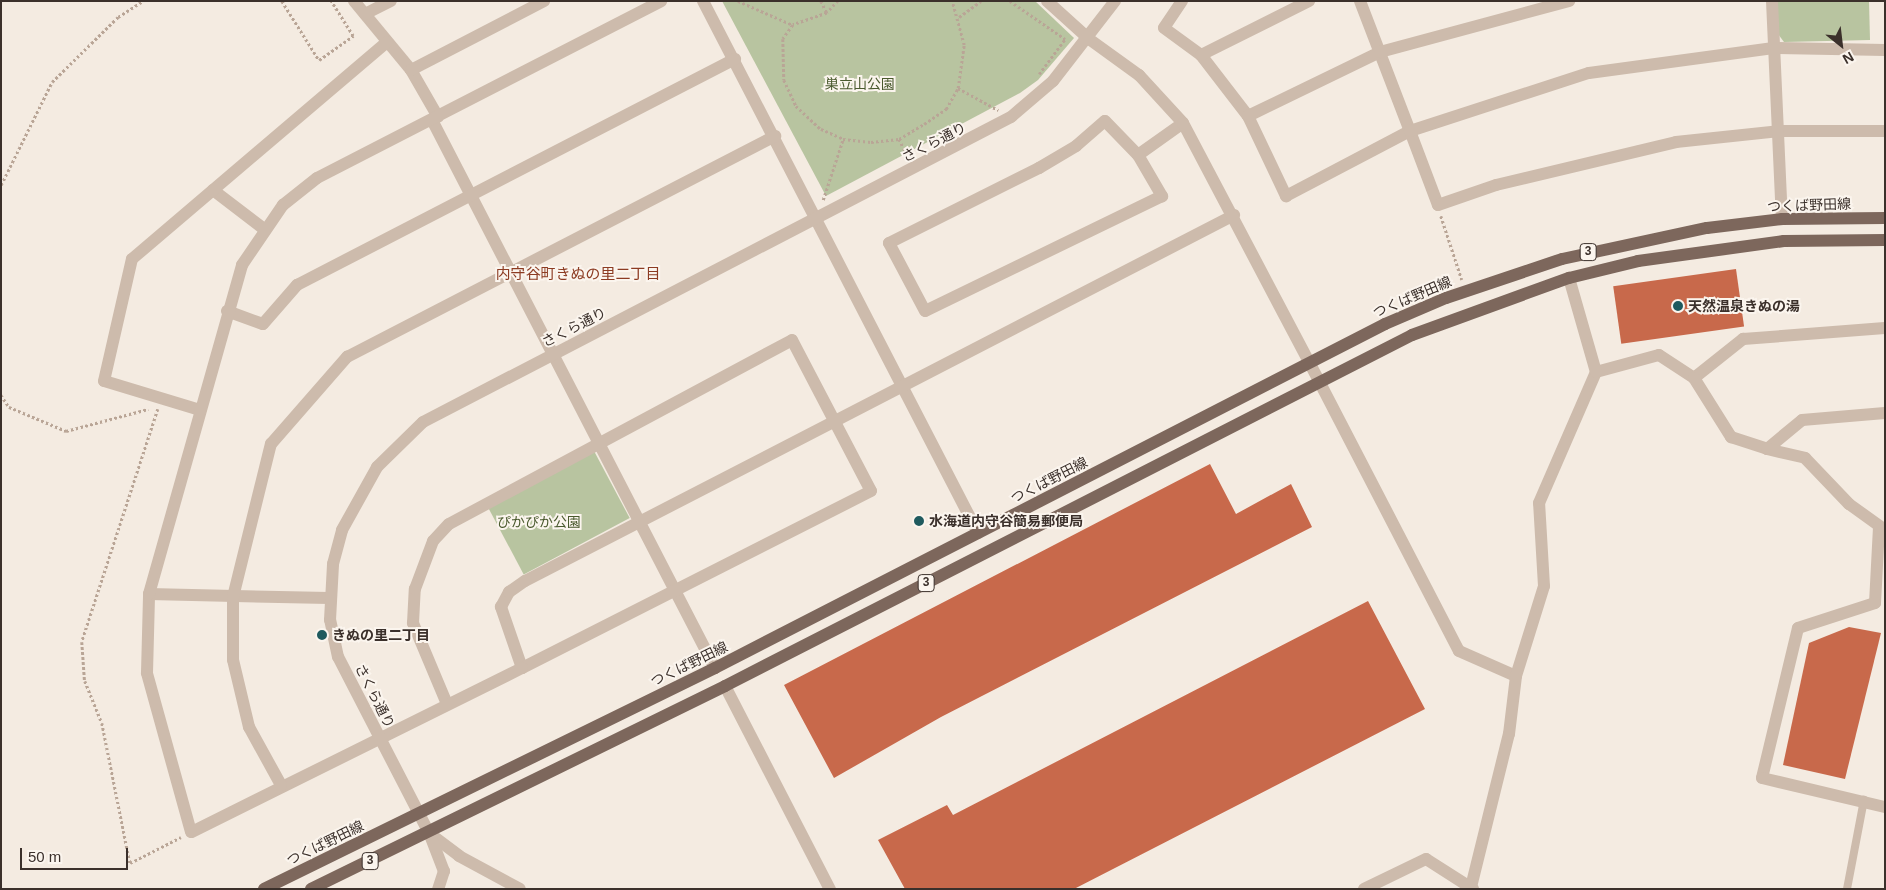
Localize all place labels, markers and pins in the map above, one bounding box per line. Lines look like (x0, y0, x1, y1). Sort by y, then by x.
place label: 天然温泉きぬの湯 (1688, 298, 1800, 314)
marker: 天然温泉きぬの湯 (1672, 300, 1684, 312)
place label: 水海道内守谷簡易郵便局 (929, 513, 1083, 529)
marker: 水海道内守谷簡易郵便局 (913, 515, 925, 527)
place label: きぬの里二丁目 (332, 627, 430, 643)
marker: きぬの里二丁目 (316, 629, 328, 641)

